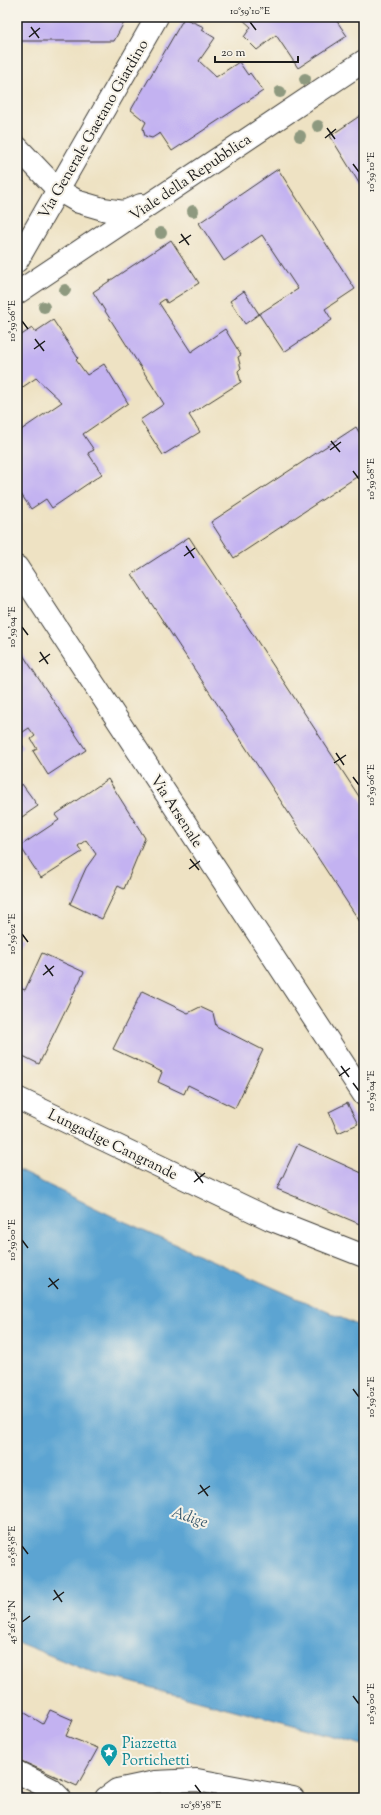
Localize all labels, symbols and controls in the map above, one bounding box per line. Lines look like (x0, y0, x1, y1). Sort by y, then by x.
text: 10°59'10"E (230, 4, 270, 19)
street label: Via Generale Gaetano Giardino (34, 36, 154, 223)
scale bar (215, 38, 298, 64)
text: 20 m (221, 44, 246, 62)
street label: Viale della Repubblica (126, 130, 256, 227)
text: 10°59'10"E (364, 152, 379, 192)
text: 10°59'06"E (5, 300, 20, 342)
text: 10°59'08"E (364, 458, 379, 500)
text: 10°59'04"E (5, 606, 20, 648)
text: 10°59'06"E (364, 764, 379, 806)
street label: Via Arsenale (144, 771, 207, 852)
text: 10°59'02"E (5, 913, 20, 955)
text: 10°59'04"E (364, 1070, 379, 1112)
street label: Lungadige Cangrande (44, 1105, 181, 1186)
text: 10°59'00"E (5, 1219, 20, 1261)
text: 10°59'02"E (364, 1376, 379, 1418)
water label: Adige (168, 1502, 210, 1535)
text: 10°58'58"E (5, 1526, 20, 1566)
text: 45°26'32"N (5, 1600, 20, 1644)
text: 10°59'00"E (364, 1683, 379, 1725)
place label: Piazzetta Portichetti (122, 1734, 190, 1772)
place icon: Piazzetta Portichetti (99, 1742, 119, 1767)
text: 10°58'58"E (181, 1798, 221, 1813)

